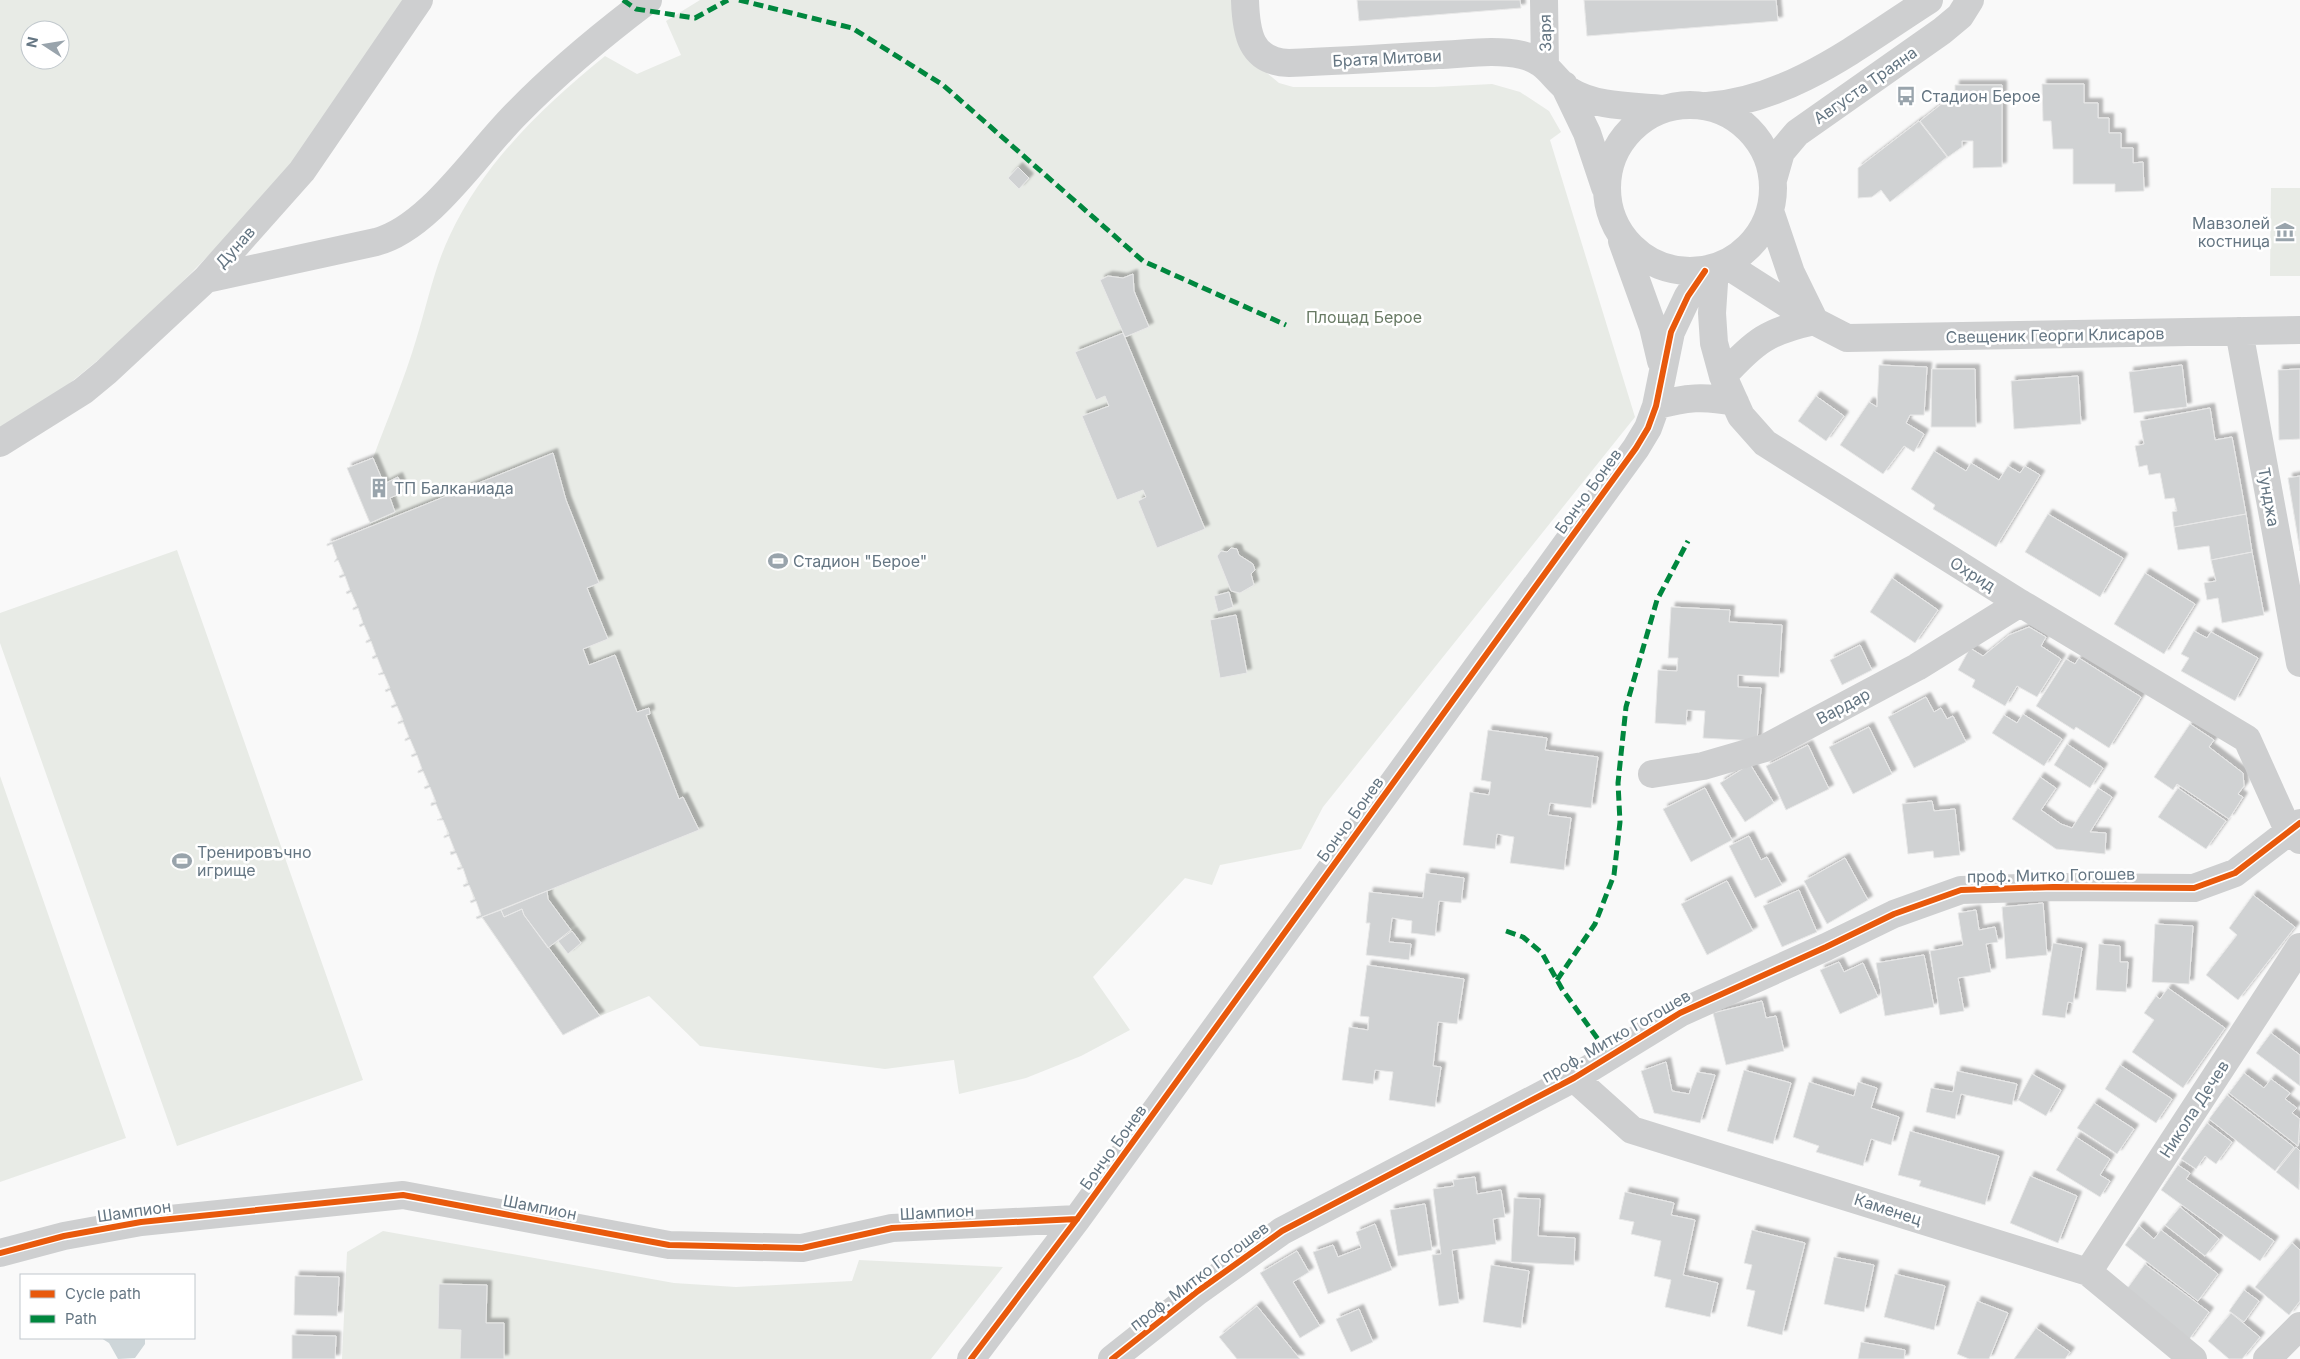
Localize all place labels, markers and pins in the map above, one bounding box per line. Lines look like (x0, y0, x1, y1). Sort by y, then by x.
bus stop icon: Стадион Берое (1895, 85, 1917, 107)
place label: Стадион Берое (1921, 86, 2041, 106)
place label: Мавзолей костница (2192, 213, 2270, 251)
museum icon: Мавзолей костница (2274, 221, 2296, 243)
building icon: ТП Балканиада (368, 477, 390, 499)
place label: ТП Балканиада (394, 478, 514, 498)
sports icon: Стадион "Берое" (767, 550, 789, 572)
place label: Стадион "Берое" (793, 551, 927, 571)
place label: Тренировъчно игрище (197, 842, 312, 880)
sports icon: Тренировъчно игрище (171, 850, 193, 872)

